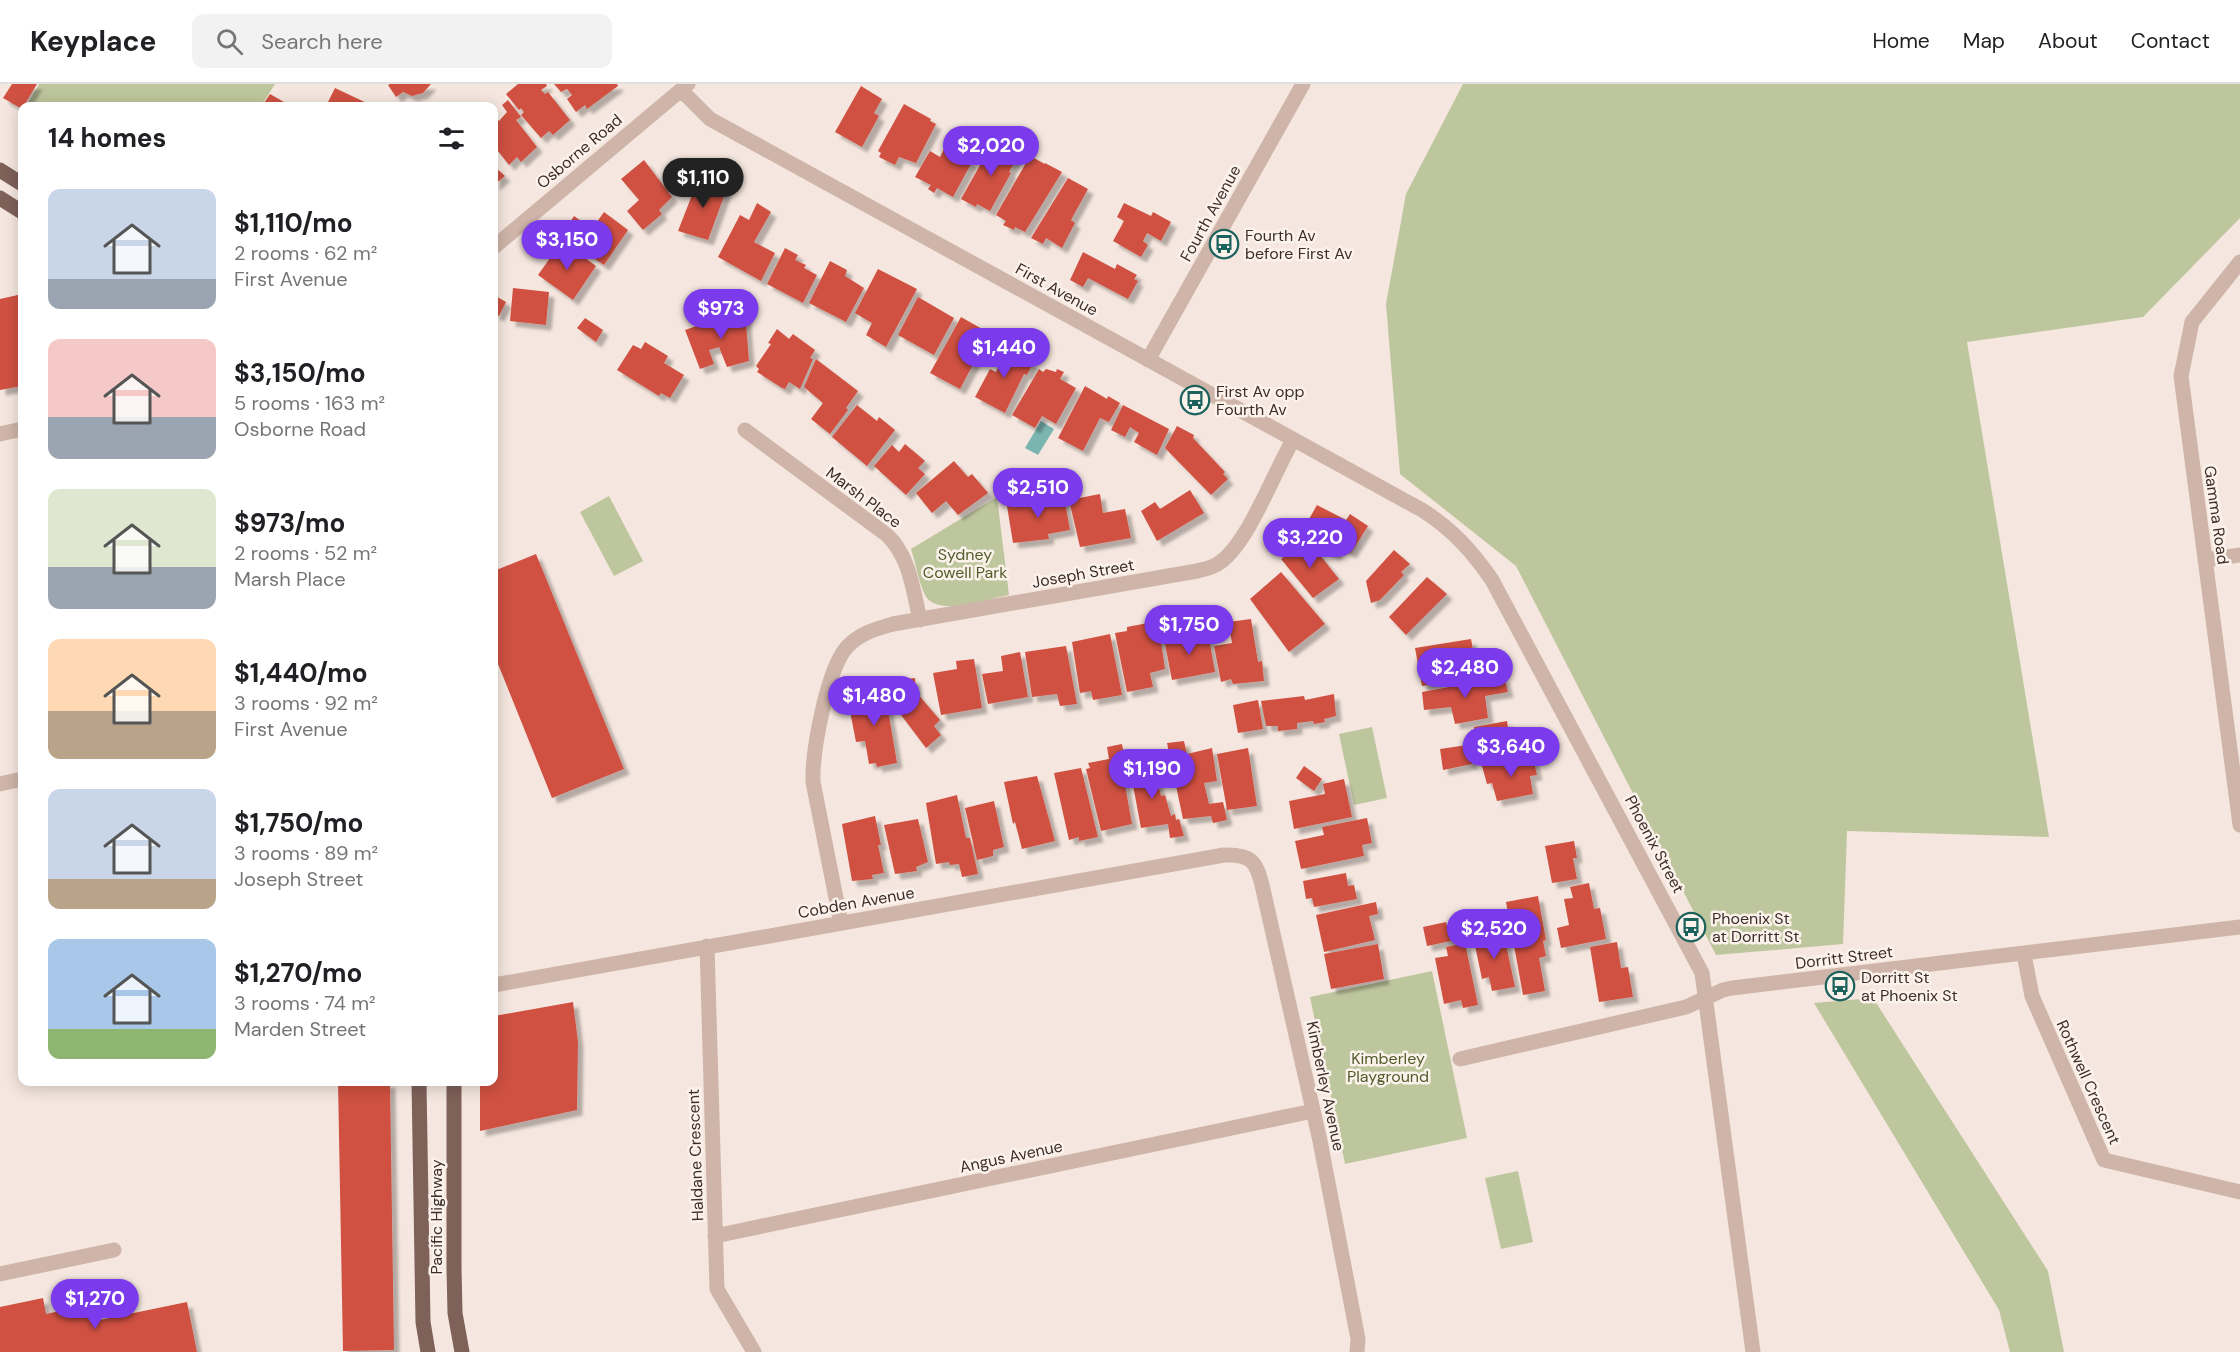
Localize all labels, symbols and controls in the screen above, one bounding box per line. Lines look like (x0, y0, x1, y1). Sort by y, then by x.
search box (192, 14, 612, 68)
text: Keyplace (30, 23, 156, 60)
icon: search (213, 25, 246, 58)
text: Search here (261, 27, 383, 56)
text: Home (1872, 27, 1930, 55)
text: Map (1963, 27, 2005, 55)
text: About (2038, 27, 2098, 55)
text: Contact (2131, 27, 2210, 55)
street label: Osborne Road (532, 109, 627, 193)
text: 14 homes (48, 121, 166, 155)
icon: filters (435, 122, 468, 155)
pin: $2,020 (942, 126, 1040, 177)
text: $2,020 (957, 132, 1025, 158)
pin: $1,110 (654, 158, 752, 209)
street label: Fourth Avenue (1175, 161, 1246, 265)
text: $1,110 (677, 164, 729, 190)
text: $1,110/mo (234, 206, 353, 240)
icon: home (96, 213, 168, 285)
pin: $3,150 (518, 220, 616, 271)
place label: Fourth Av before First Av (1245, 225, 1353, 264)
text: $3,150 (536, 226, 598, 252)
bus stop icon: Fourth Av before First Av (1208, 228, 1240, 260)
text: 2 rooms · 62 m² (234, 240, 377, 266)
street label: First Avenue (1012, 258, 1102, 321)
text: First Avenue (234, 266, 348, 292)
pin: $973 (685, 289, 757, 340)
text: $973 (697, 295, 745, 321)
pin: $1,440 (955, 328, 1053, 379)
text: $1,440 (972, 334, 1036, 360)
text: $3,150/mo (234, 356, 366, 390)
icon: home (96, 363, 168, 435)
place label: First Av opp Fourth Av (1216, 381, 1305, 420)
bus stop icon: First Av opp Fourth Av (1179, 384, 1211, 416)
text: 5 rooms · 163 m² (234, 390, 385, 416)
text: Osborne Road (234, 416, 366, 442)
street label: Marsh Place (822, 462, 906, 533)
street label: Gamma Road (2199, 464, 2234, 566)
pin: $2,510 (989, 468, 1087, 519)
text: $2,510 (1007, 474, 1069, 500)
text: $973/mo (234, 506, 345, 540)
icon: home (96, 513, 168, 585)
pin: $3,220 (1261, 518, 1359, 569)
text: $3,220 (1277, 524, 1343, 550)
text: 2 rooms · 52 m² (234, 540, 377, 566)
park label: Sydney Cowell Park (923, 544, 1007, 583)
street label: Joseph Street (1030, 554, 1136, 593)
text: Marsh Place (234, 566, 346, 592)
pin: $1,750 (1140, 605, 1238, 656)
text: $1,750 (1158, 611, 1220, 637)
pin: $2,480 (1416, 648, 1514, 699)
text: $2,480 (1431, 654, 1499, 680)
text: $1,440/mo (234, 656, 368, 690)
icon: home (96, 663, 168, 735)
pin: $1,480 (825, 676, 923, 727)
text: $1,480 (842, 682, 906, 708)
text: 3 rooms · 92 m² (234, 690, 378, 716)
text: First Avenue (234, 716, 348, 742)
pin: $3,640 (1462, 727, 1560, 778)
text: $3,640 (1477, 733, 1545, 759)
pin: $1,190 (1103, 749, 1201, 800)
text: $1,190 (1123, 755, 1181, 781)
street label: Phoenix Street (1620, 792, 1689, 897)
text: $1,750/mo (234, 806, 363, 840)
icon: home (96, 813, 168, 885)
text: 3 rooms · 89 m² (234, 840, 378, 866)
text: Joseph Street (234, 866, 363, 892)
street label: Cobden Avenue (796, 882, 916, 923)
place label: Phoenix St at Dorritt St (1712, 908, 1800, 947)
pin: $2,520 (1445, 909, 1543, 960)
bus stop icon: Phoenix St at Dorritt St (1675, 911, 1707, 943)
text: $2,520 (1461, 915, 1527, 941)
street label: Dorritt Street (1794, 941, 1894, 974)
text: $1,270/mo (234, 956, 362, 990)
icon: home (96, 963, 168, 1035)
place label: Dorritt St at Phoenix St (1861, 967, 1958, 1006)
bus stop icon: Dorritt St at Phoenix St (1824, 970, 1856, 1002)
text: 3 rooms · 74 m² (234, 990, 376, 1016)
text: Marden Street (234, 1016, 366, 1042)
street label: Rothwell Crescent (2052, 1017, 2125, 1148)
street label: Kimberley Avenue (1301, 1019, 1350, 1153)
park label: Kimberley Playground (1347, 1048, 1429, 1087)
street label: Haldane Crescent (683, 1088, 708, 1221)
street label: Angus Avenue (958, 1135, 1064, 1178)
street label: Pacific Highway (426, 1159, 447, 1275)
pin: $1,270 (46, 1279, 144, 1330)
text: $1,270 (65, 1285, 125, 1311)

